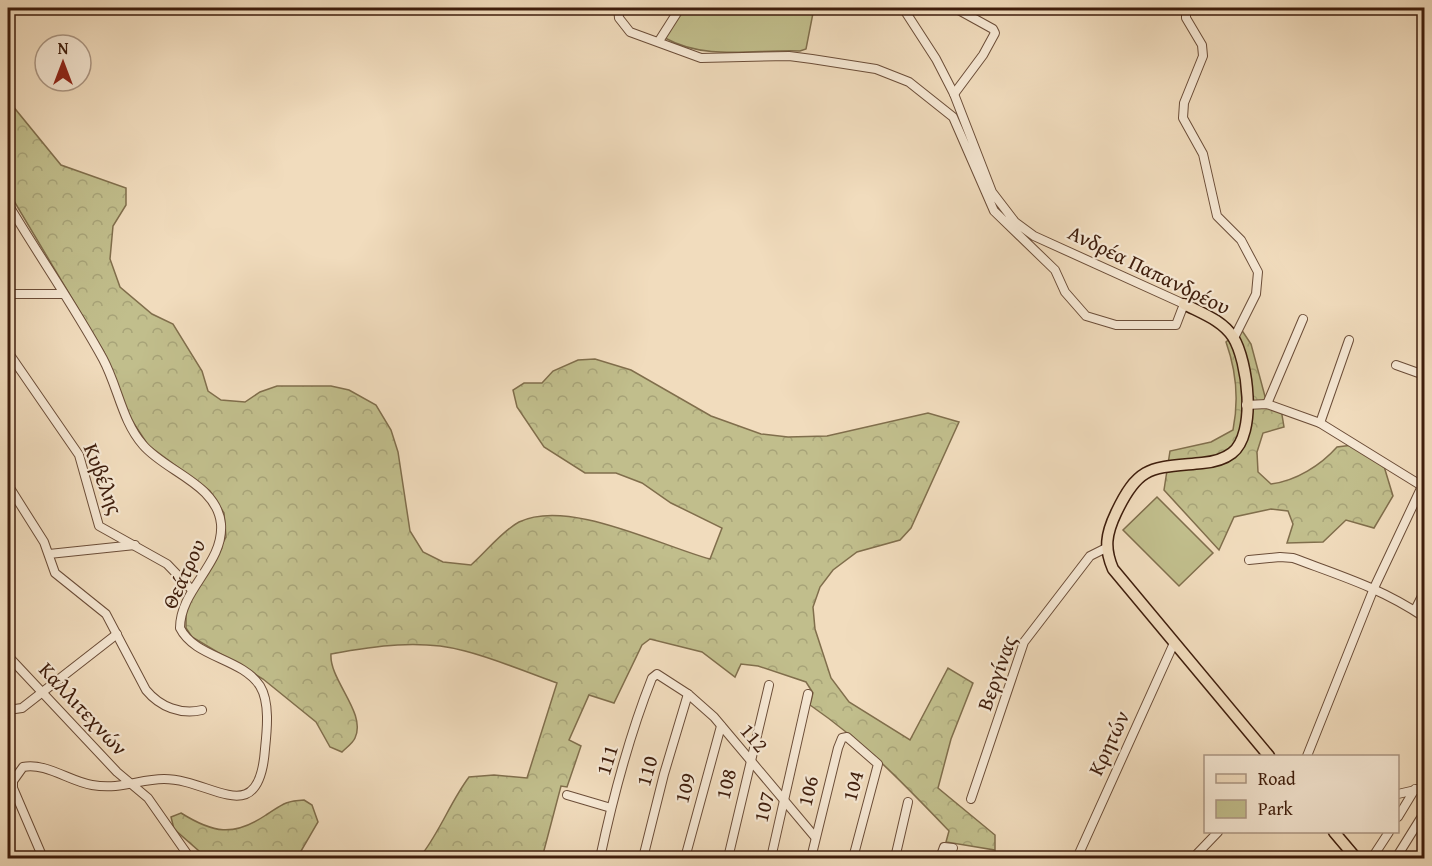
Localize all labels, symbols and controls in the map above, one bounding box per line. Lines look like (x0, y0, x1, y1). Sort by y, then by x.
north arrow (33, 33, 93, 93)
text: N (58, 36, 69, 60)
street label: Ανδρέα Παπανδρέου (1063, 217, 1236, 322)
street label: Κυβέλης (76, 439, 131, 519)
street label: Θεάτρου (154, 534, 213, 614)
street label: Βεργίνας (969, 631, 1024, 715)
street label: Καλλιτεχνών (32, 655, 135, 762)
street label: Κρητών (1080, 705, 1137, 780)
street label: 112 (733, 716, 776, 759)
street label: 111 (587, 741, 626, 779)
street label: 110 (627, 752, 666, 790)
legend (1204, 755, 1399, 833)
street label: 108 (707, 765, 744, 802)
text: Road (1258, 765, 1296, 792)
street label: 104 (834, 767, 871, 805)
street label: 109 (666, 769, 703, 807)
street label: 106 (789, 772, 826, 809)
street label: 107 (745, 788, 782, 825)
text: Park (1258, 795, 1294, 822)

